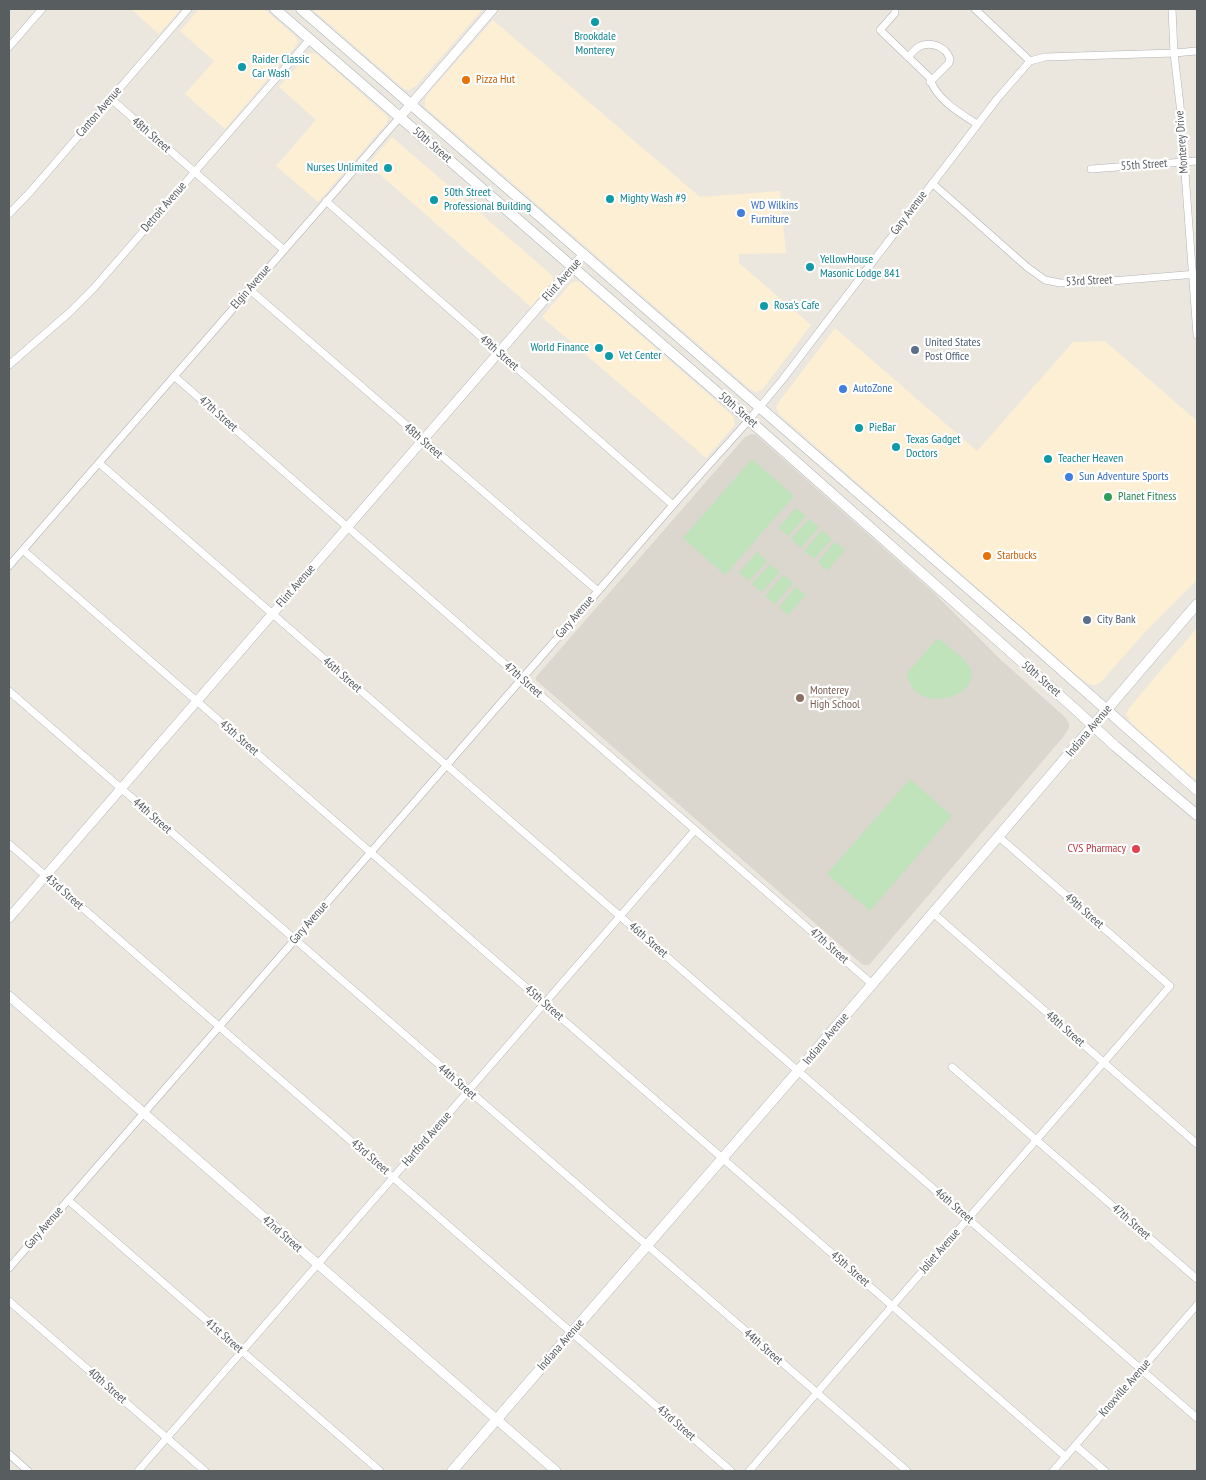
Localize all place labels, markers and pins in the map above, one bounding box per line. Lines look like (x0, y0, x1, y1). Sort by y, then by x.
marker: Brookdale Monterey (589, 16, 601, 28)
place label: Brookdale Monterey (574, 30, 616, 58)
place label: Raider Classic Car Wash (252, 53, 309, 81)
marker: Raider Classic Car Wash (236, 61, 248, 73)
place label: Pizza Hut (476, 73, 515, 87)
marker: Pizza Hut (460, 74, 472, 86)
place label: Nurses Unlimited (307, 161, 378, 175)
marker: Nurses Unlimited (382, 162, 394, 174)
place label: 50th Street Professional Building (444, 186, 531, 214)
place label: Mighty Wash #9 (620, 192, 686, 206)
marker: Mighty Wash #9 (604, 193, 616, 205)
marker: 50th Street Professional Building (428, 194, 440, 206)
place label: WD Wilkins Furniture (751, 199, 798, 227)
marker: WD Wilkins Furniture (735, 207, 747, 219)
place label: YellowHouse Masonic Lodge 841 (820, 253, 900, 281)
marker: YellowHouse Masonic Lodge 841 (804, 261, 816, 273)
place label: Rosa's Cafe (774, 299, 819, 313)
marker: Rosa's Cafe (758, 300, 770, 312)
place label: United States Post Office (925, 336, 980, 364)
place label: World Finance (530, 341, 589, 355)
marker: World Finance (593, 342, 605, 354)
marker: United States Post Office (909, 344, 921, 356)
place label: Vet Center (619, 349, 662, 363)
marker: Vet Center (603, 350, 615, 362)
place label: AutoZone (853, 382, 892, 396)
marker: AutoZone (837, 383, 849, 395)
place label: PieBar (869, 421, 896, 435)
marker: PieBar (853, 422, 865, 434)
place label: Texas Gadget Doctors (906, 433, 961, 461)
marker: Texas Gadget Doctors (890, 441, 902, 453)
place label: Teacher Heaven (1058, 452, 1123, 466)
marker: Teacher Heaven (1042, 453, 1054, 465)
place label: Sun Adventure Sports (1079, 470, 1169, 484)
marker: Sun Adventure Sports (1063, 471, 1075, 483)
place label: Planet Fitness (1118, 490, 1176, 504)
marker: Planet Fitness (1102, 491, 1114, 503)
place label: Starbucks (997, 549, 1037, 563)
marker: Starbucks (981, 550, 993, 562)
place label: City Bank (1097, 613, 1136, 627)
marker: City Bank (1081, 614, 1093, 626)
place label: Monterey High School (810, 684, 860, 712)
marker: Monterey High School (794, 692, 806, 704)
place label: CVS Pharmacy (1068, 842, 1126, 856)
marker: CVS Pharmacy (1130, 843, 1142, 855)

